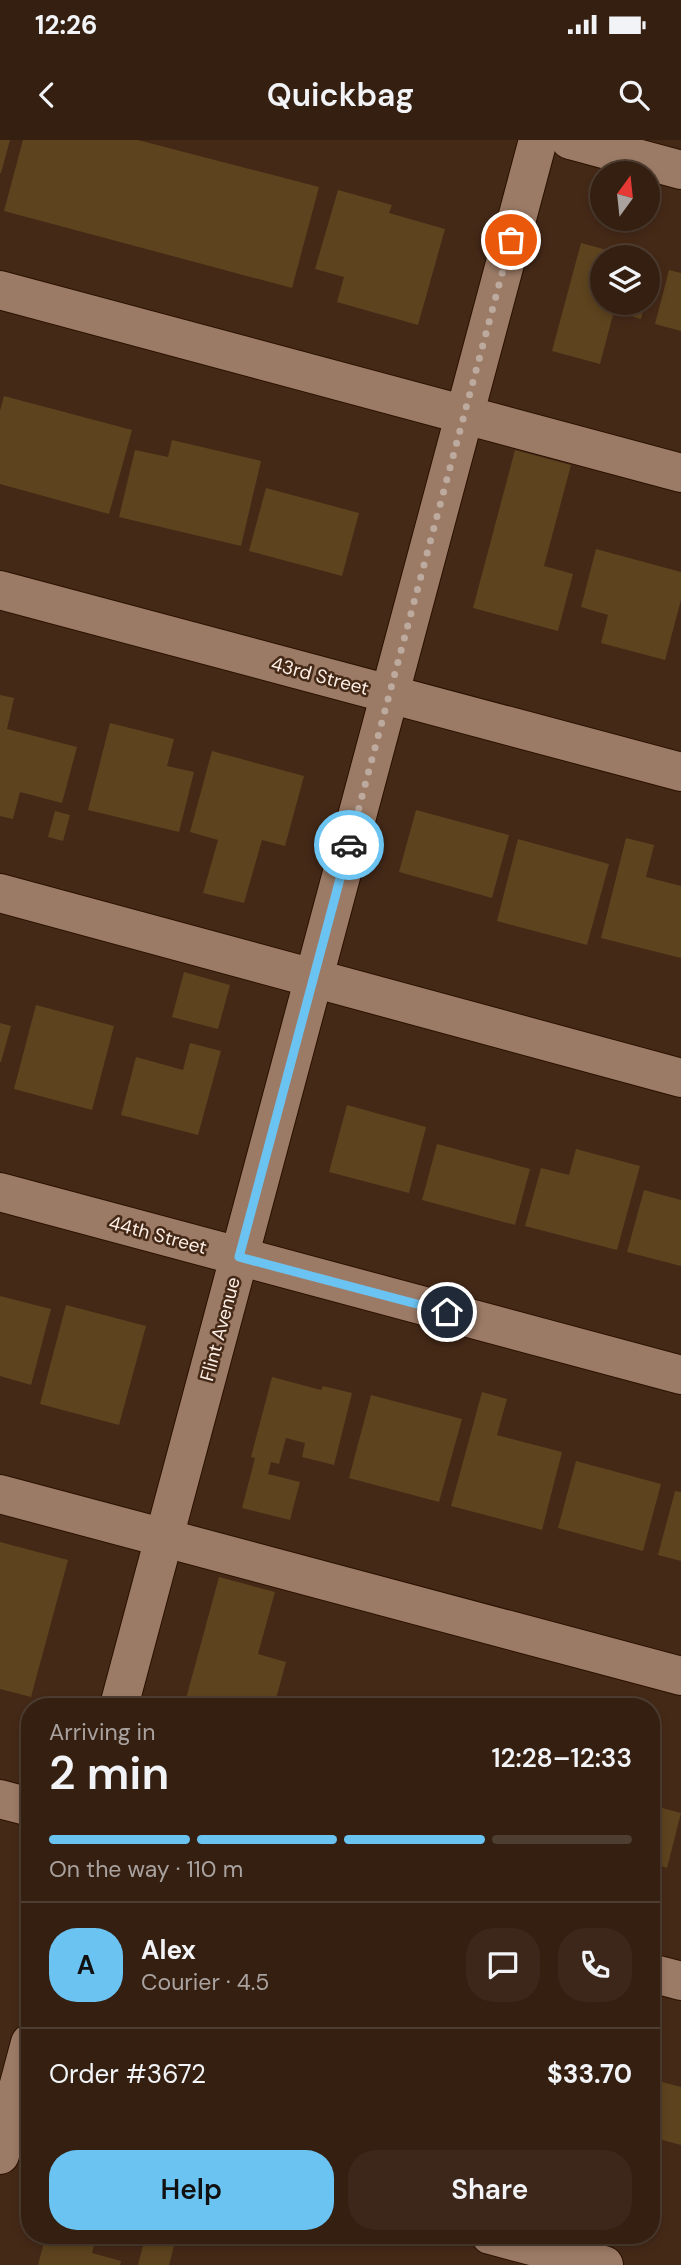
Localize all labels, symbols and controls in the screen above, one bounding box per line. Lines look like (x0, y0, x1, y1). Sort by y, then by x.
text: 12:26 (35, 8, 98, 42)
text: Quickbag (267, 74, 414, 116)
icon: back (28, 76, 66, 114)
icon: search (615, 76, 653, 114)
north arrow (590, 161, 660, 231)
map controls (590, 161, 660, 315)
pin (481, 210, 541, 270)
icon: bag (492, 221, 530, 259)
button: layers (590, 245, 660, 315)
street label: 43rd Street (268, 651, 372, 701)
courier (314, 810, 384, 880)
icon: car (330, 826, 368, 864)
street label: 44th Street (106, 1210, 210, 1260)
street label: Flint Avenue (194, 1274, 246, 1384)
pin (417, 1282, 477, 1342)
icon: home (428, 1293, 466, 1331)
text: Arriving in (49, 1717, 155, 1747)
text: 12:28–12:33 (491, 1741, 632, 1775)
text: 2 min (49, 1743, 169, 1803)
text: On the way · 110 m (49, 1854, 243, 1884)
button: chat (466, 1928, 540, 2002)
button: phone (558, 1928, 632, 2002)
text: Alex (141, 1933, 196, 1967)
text: A (77, 1948, 95, 1982)
text: Courier · 4.5 (141, 1967, 269, 1997)
text: Order #3672 (49, 2057, 206, 2091)
text: $33.70 (547, 2057, 632, 2091)
button: Help (49, 2150, 334, 2230)
button: Share (348, 2150, 632, 2230)

